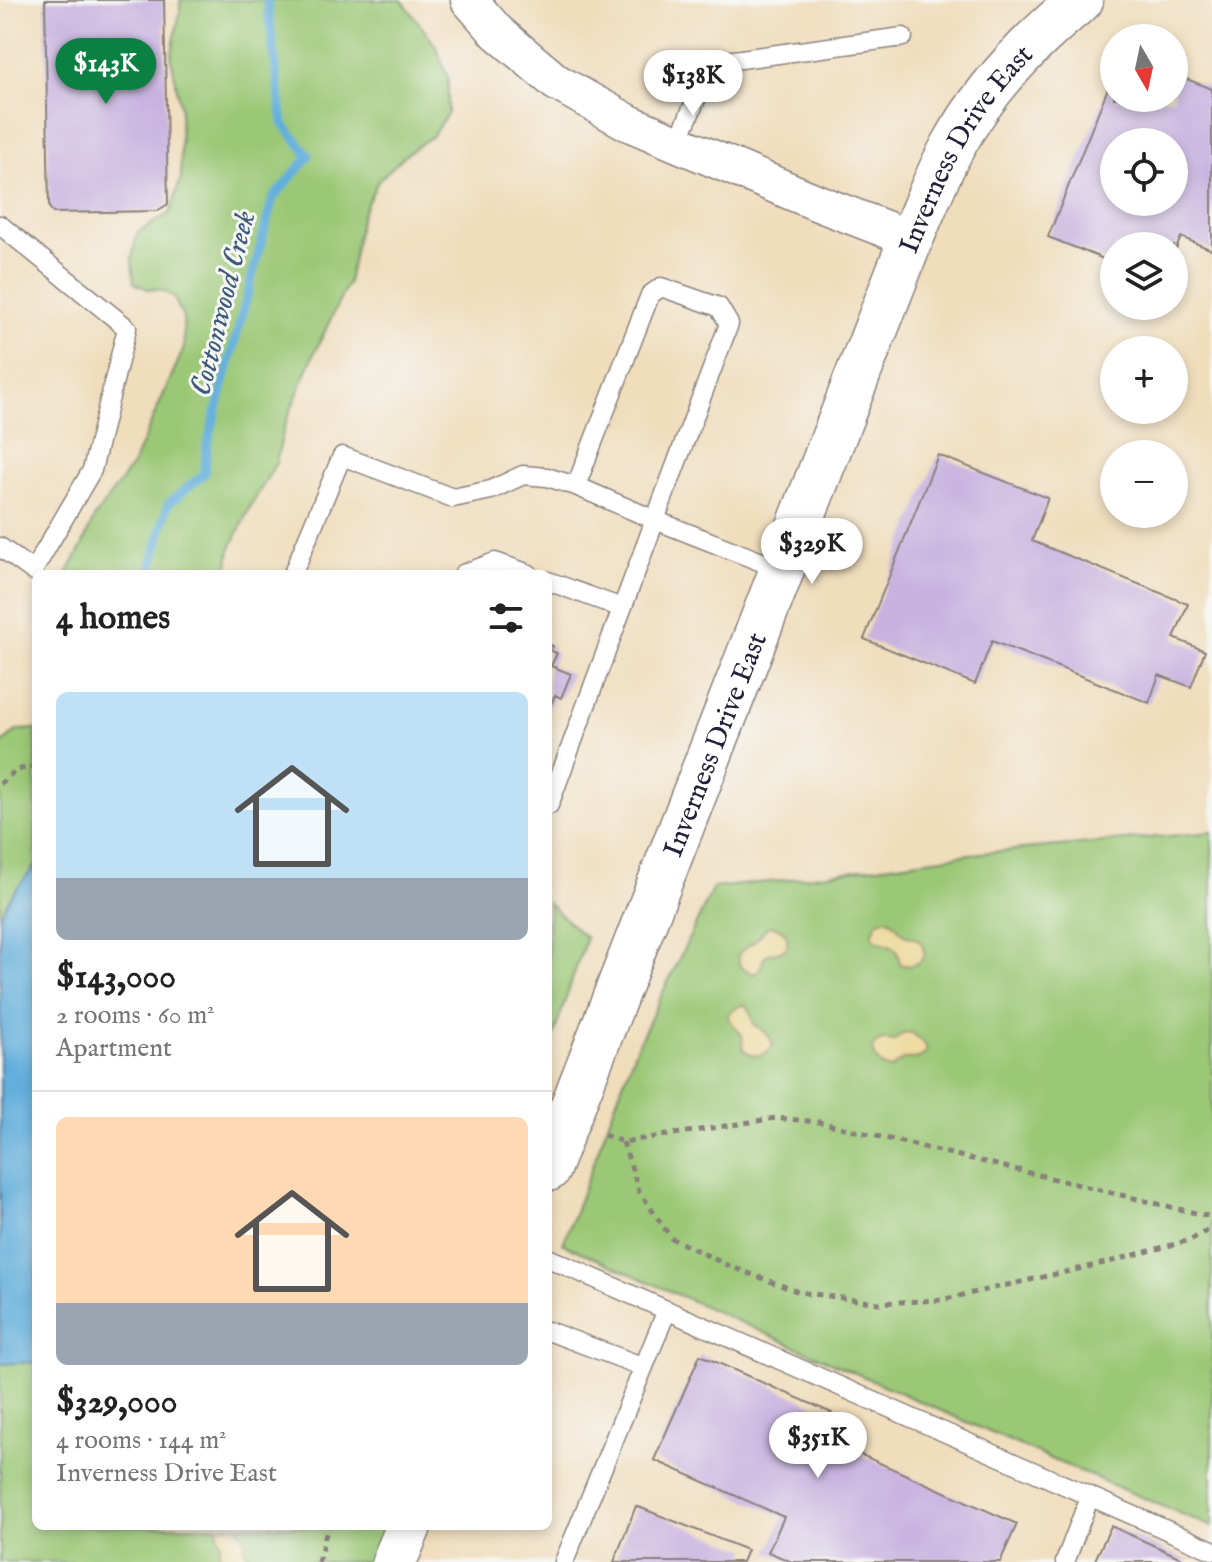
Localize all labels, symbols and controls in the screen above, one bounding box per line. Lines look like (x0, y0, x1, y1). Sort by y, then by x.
north arrow (1100, 24, 1188, 112)
map controls (1100, 24, 1188, 528)
pin: $143K (50, 38, 162, 106)
street label: Inverness Drive East (892, 38, 1041, 259)
text: $143K (73, 47, 139, 80)
pin: $138K (637, 50, 749, 118)
text: $138K (662, 59, 724, 92)
button: locate (1100, 128, 1188, 216)
water label: Cottonwood Creek (183, 207, 265, 400)
button: layers (1100, 232, 1188, 320)
button: + (1100, 336, 1188, 424)
button: − (1100, 440, 1188, 528)
pin: $329K (756, 518, 868, 586)
text: $329K (779, 527, 845, 560)
icon: filters (484, 596, 528, 640)
text: 4 homes (56, 597, 170, 640)
street label: Inverness Drive East (657, 628, 776, 862)
icon: home (220, 744, 364, 888)
text: $143,000 (56, 956, 176, 999)
text: 2 rooms · 60 m² (56, 999, 215, 1032)
text: Apartment (56, 1032, 172, 1065)
icon: home (220, 1169, 364, 1313)
text: $329,000 (56, 1381, 177, 1424)
pin: $351K (762, 1412, 874, 1480)
text: $351K (787, 1421, 849, 1454)
text: 4 rooms · 144 m² (56, 1424, 227, 1457)
text: Inverness Drive East (56, 1457, 277, 1490)

